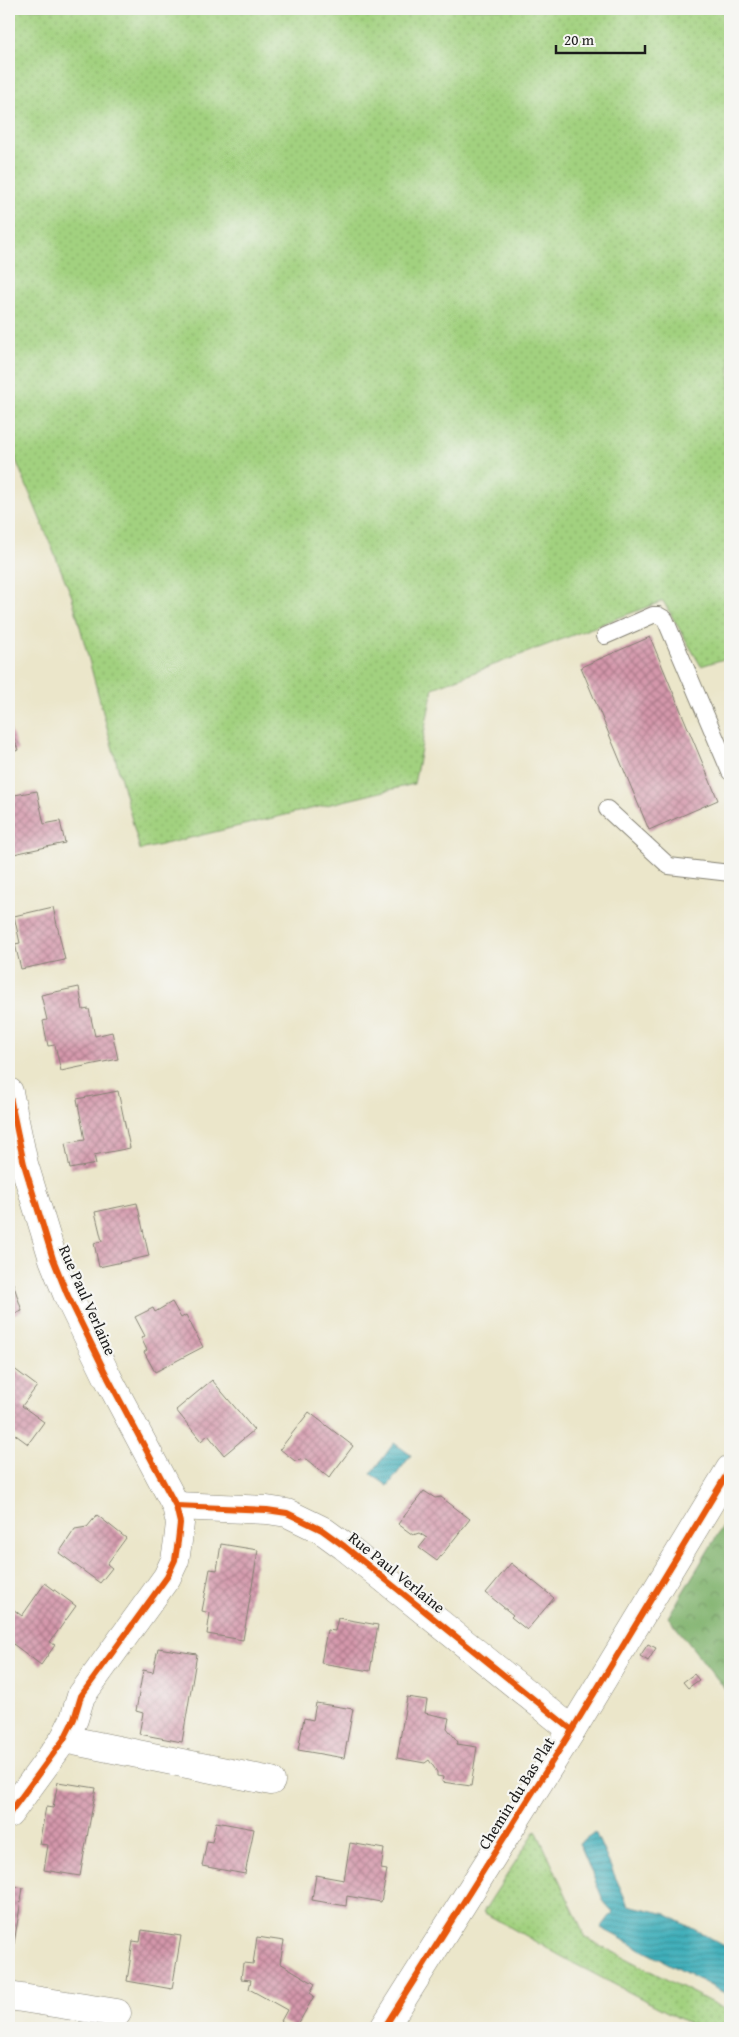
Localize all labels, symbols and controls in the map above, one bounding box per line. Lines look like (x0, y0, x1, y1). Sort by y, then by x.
scale bar (556, 22, 645, 54)
text: 20 m (564, 29, 595, 50)
street label: Rue Paul Verlaine (53, 1241, 123, 1359)
street label: Rue Paul Verlaine (343, 1525, 451, 1619)
street label: Chemin du Bas Plat (472, 1732, 560, 1854)

